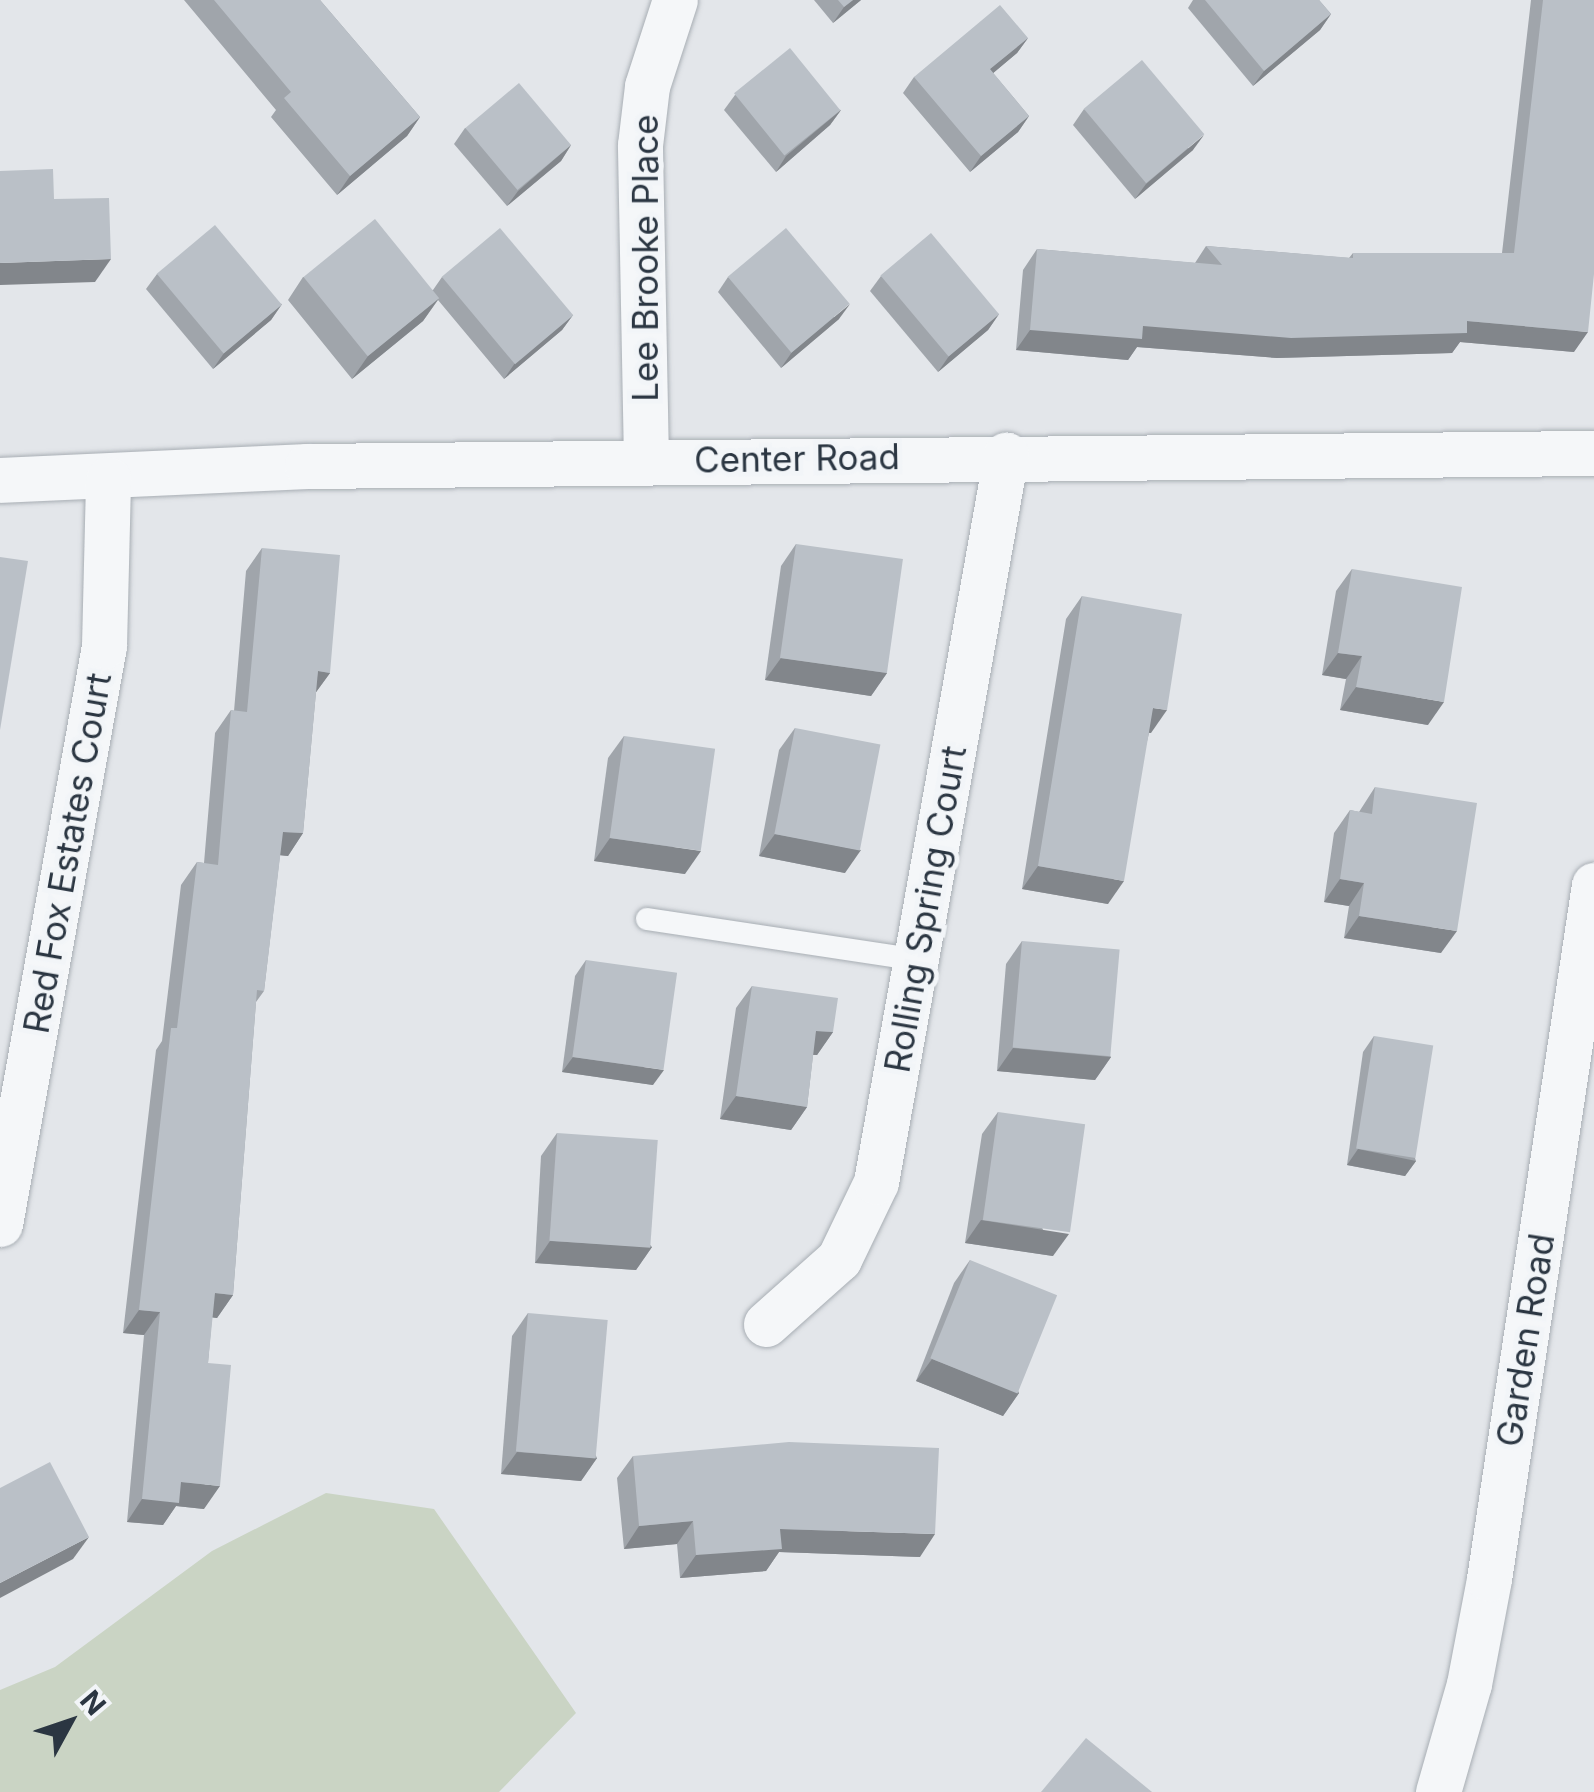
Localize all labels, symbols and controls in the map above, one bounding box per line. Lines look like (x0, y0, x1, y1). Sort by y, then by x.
street label: Lee Brooke Place (624, 114, 666, 402)
street label: Center Road (694, 435, 900, 481)
street label: Red Fox Estates Court (15, 670, 119, 1036)
street label: Rolling Spring Court (876, 742, 974, 1076)
street label: Garden Road (1487, 1230, 1563, 1450)
north arrow (20, 1672, 120, 1772)
text: N (73, 1684, 113, 1722)

